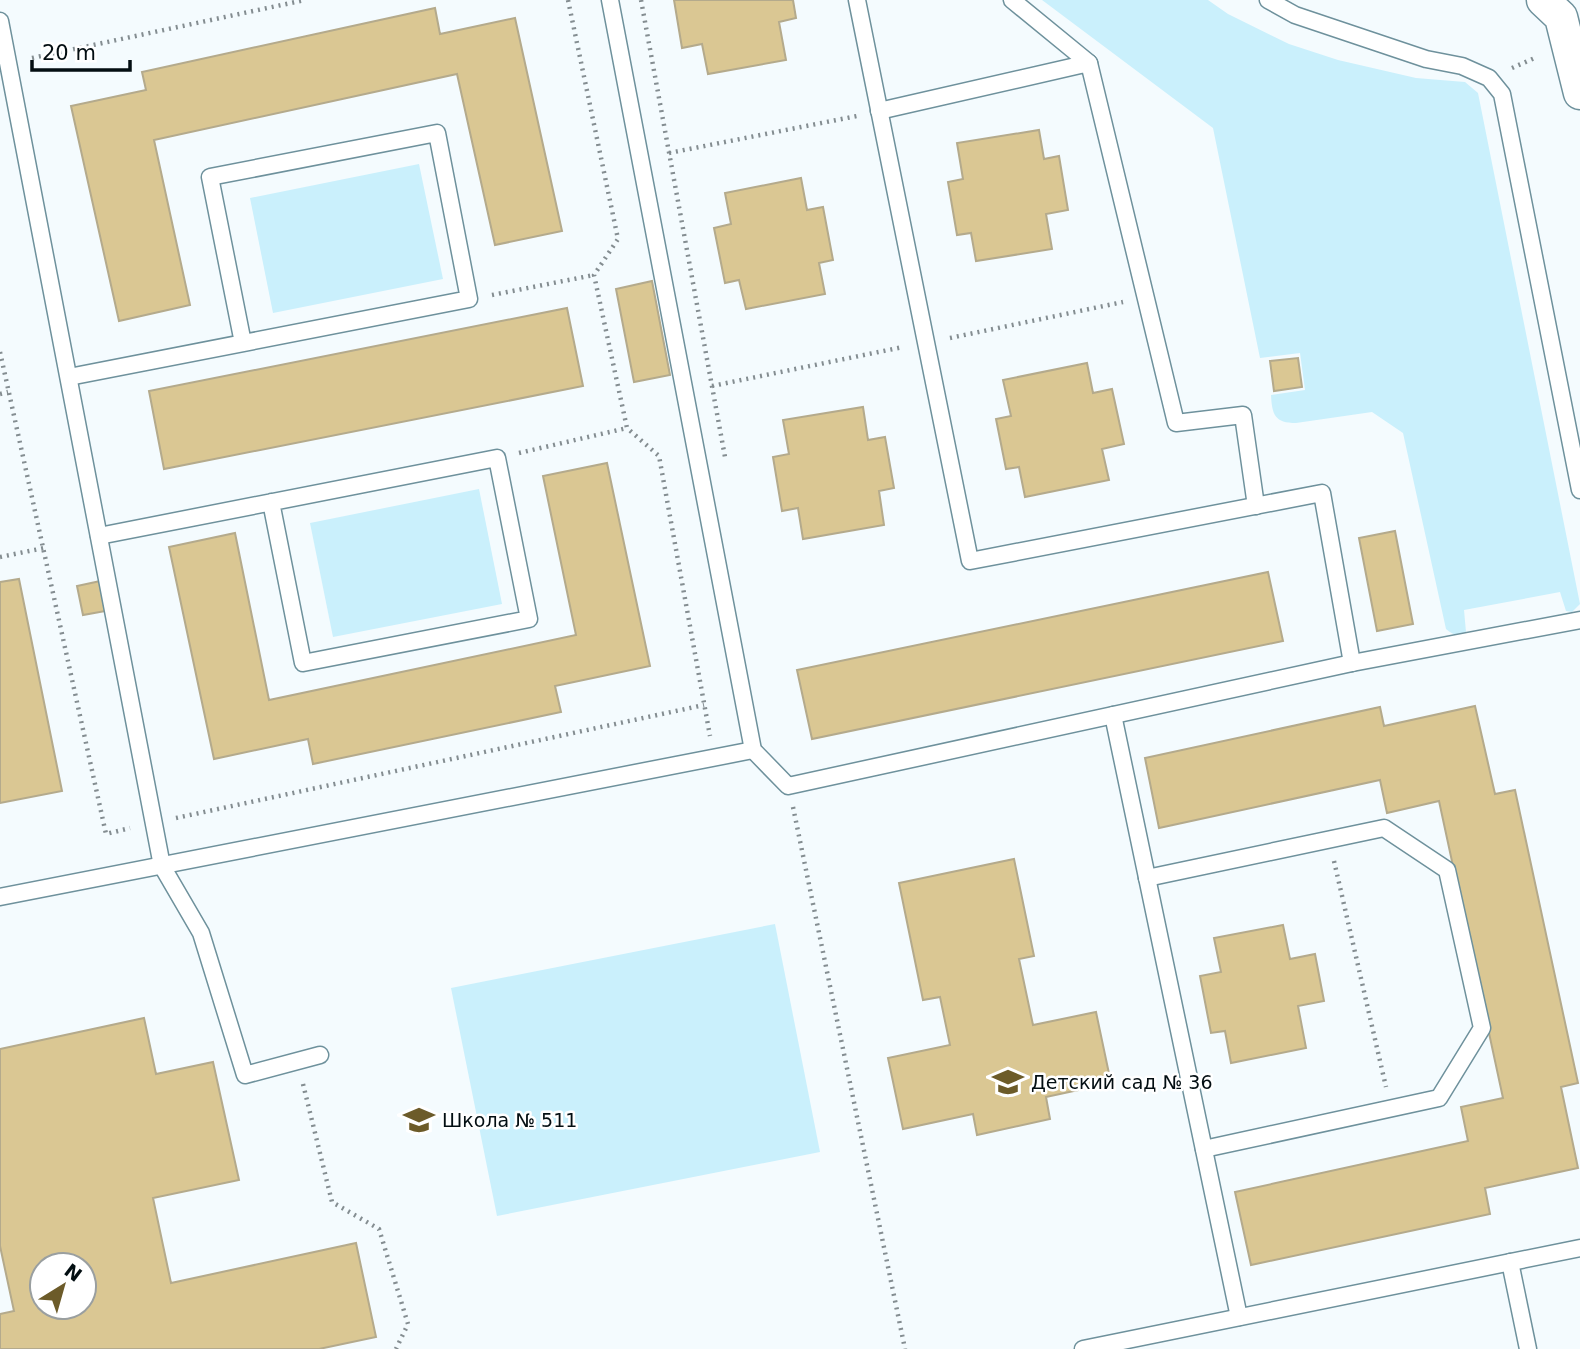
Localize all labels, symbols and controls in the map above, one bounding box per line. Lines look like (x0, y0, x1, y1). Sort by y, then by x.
scale bar (32, 28, 130, 72)
text: 20 m (42, 41, 96, 65)
school or university icon: Детский сад № 36 (991, 1065, 1025, 1099)
place label: Детский сад № 36 (1031, 1071, 1213, 1093)
school or university icon: Школа № 511 (402, 1103, 436, 1137)
place label: Школа № 511 (442, 1109, 577, 1131)
north arrow (28, 1251, 98, 1321)
text: N (60, 1259, 86, 1286)

